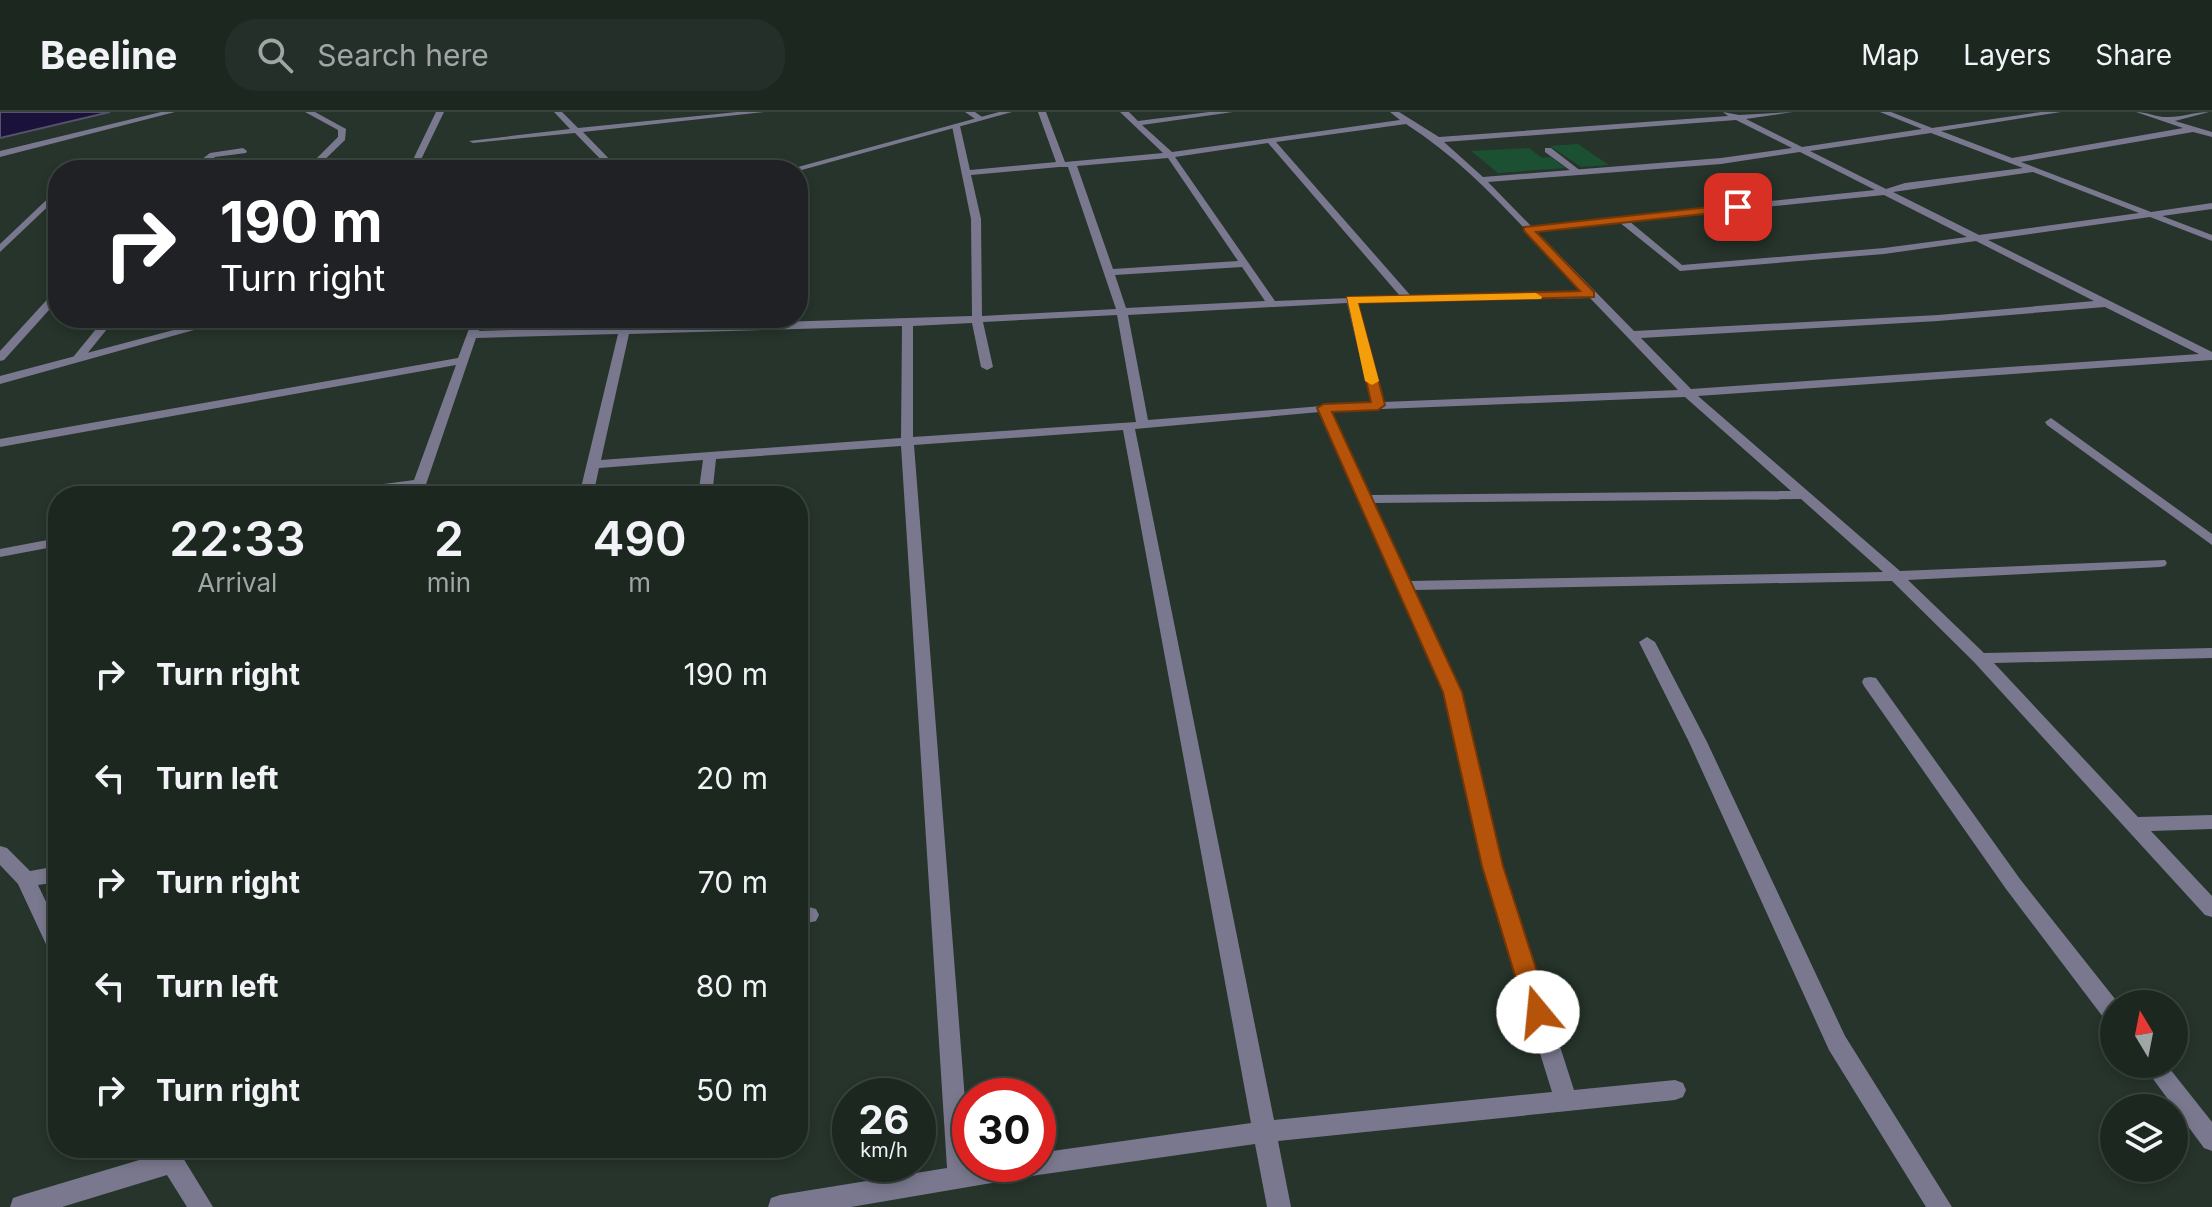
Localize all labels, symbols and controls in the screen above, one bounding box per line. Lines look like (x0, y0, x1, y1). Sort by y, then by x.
search box (225, 19, 785, 91)
text: Beeline (40, 32, 177, 78)
icon: search (253, 33, 297, 77)
text: Search here (317, 37, 489, 73)
text: Map (1861, 38, 1919, 72)
text: Layers (1963, 38, 2051, 72)
text: Share (2095, 38, 2172, 72)
pin (1704, 173, 1772, 241)
icon: arrive (1716, 185, 1760, 229)
text: 190 m (220, 188, 383, 256)
icon: right (88, 192, 192, 296)
text: Turn right (220, 256, 385, 300)
text: 22:33 (169, 509, 305, 568)
text: 2 (434, 509, 464, 568)
text: 490 (592, 509, 687, 568)
text: Arrival (197, 567, 277, 598)
text: min (427, 567, 471, 598)
text: m (628, 567, 651, 598)
icon: right (88, 652, 132, 696)
text: Turn right (156, 656, 300, 692)
text: 190 m (684, 656, 768, 692)
icon: left (88, 756, 132, 800)
text: Turn left (156, 760, 278, 796)
text: 20 m (696, 760, 768, 796)
icon: right (88, 860, 132, 904)
text: Turn right (156, 864, 300, 900)
text: 70 m (698, 864, 768, 900)
icon: left (88, 964, 132, 1008)
text: Turn left (156, 968, 278, 1004)
text: 80 m (696, 968, 768, 1004)
position arrow (1496, 970, 1580, 1054)
north arrow (2100, 990, 2188, 1078)
map controls (2100, 990, 2188, 1182)
icon: right (88, 1068, 132, 1112)
text: Turn right (156, 1072, 300, 1108)
text: 50 m (696, 1072, 768, 1108)
speed limit sign: 30 (952, 1078, 1056, 1182)
button: layers (2100, 1094, 2188, 1182)
text: 26 (858, 1095, 910, 1144)
text: km/h (860, 1138, 908, 1162)

